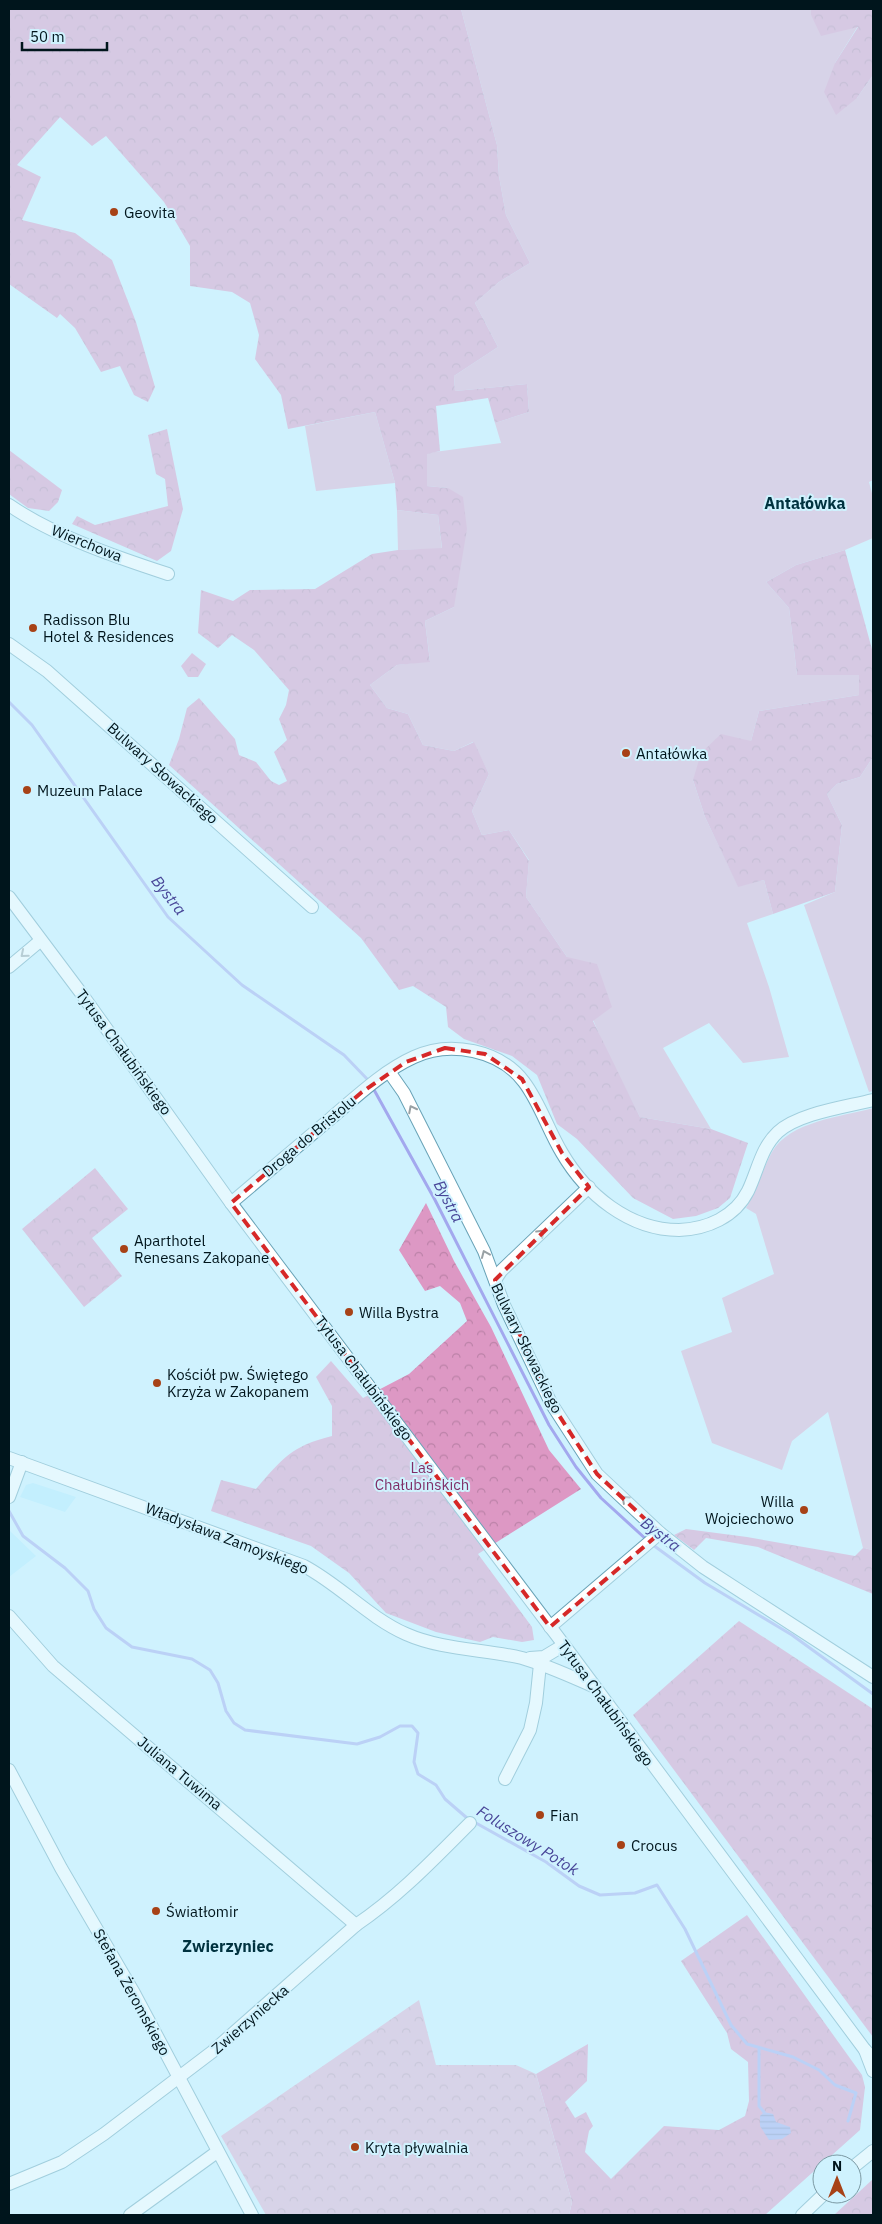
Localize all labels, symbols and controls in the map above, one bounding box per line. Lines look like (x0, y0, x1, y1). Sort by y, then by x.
scale bar (22, 20, 108, 52)
text: 50 m (30, 27, 65, 46)
place label: Geovita (124, 203, 175, 222)
marker: Geovita (108, 206, 120, 218)
district label: Antałówka (764, 493, 846, 513)
street label: Wierchowa (49, 520, 125, 566)
place label: Radisson Blu Hotel & Residences (43, 610, 174, 646)
marker: Radisson Blu Hotel & Residences (27, 622, 39, 634)
street label: Bulwary Słowackiego (104, 718, 222, 828)
place label: Antałówka (636, 744, 707, 763)
marker: Antałówka (620, 747, 632, 759)
place label: Muzeum Palace (37, 781, 143, 800)
marker: Muzeum Palace (21, 784, 33, 796)
water label: Bystra (147, 871, 191, 919)
one-way arrow (21, 948, 30, 957)
street label: Tytusa Chałubińskiego (72, 985, 176, 1119)
street label: Droga do Bristolu (258, 1091, 360, 1181)
one-way arrow (408, 1105, 418, 1114)
water label: Bystra (430, 1176, 468, 1226)
one-way arrow (535, 1230, 544, 1239)
place label: Aparthotel Renesans Zakopane (134, 1231, 269, 1267)
marker: Aparthotel Renesans Zakopane (118, 1243, 130, 1255)
one-way arrow (480, 1250, 491, 1259)
street label: Bulwary Słowackiego (487, 1280, 567, 1416)
place label: Willa Bystra (359, 1303, 439, 1322)
marker: Willa Bystra (343, 1306, 355, 1318)
street label: Tytusa Chałubińskiego (311, 1312, 417, 1444)
place label: Kościół pw. Świętego Krzyża w Zakopanem (167, 1365, 309, 1401)
marker: Kościół pw. Świętego Krzyża w Zakopanem (151, 1377, 163, 1389)
park label: Las Chałubińskich (375, 1458, 469, 1494)
place label: Willa Wojciechowo (705, 1492, 794, 1528)
one-way arrow (621, 1496, 630, 1505)
street label: Władysława Zamoyskiego (143, 1498, 311, 1578)
marker: Willa Wojciechowo (798, 1504, 810, 1516)
water label: Bystra (637, 1512, 685, 1556)
street label: Tytusa Chałubińskiego (554, 1636, 658, 1770)
street label: Juliana Tuwima (134, 1732, 226, 1814)
water label: Foluszowy Potok (473, 1801, 583, 1880)
place label: Fian (550, 1806, 579, 1825)
marker: Fian (534, 1809, 546, 1821)
place label: Crocus (631, 1836, 678, 1855)
marker: Crocus (615, 1839, 627, 1851)
place label: Światłomir (166, 1902, 239, 1921)
marker: Światłomir (150, 1905, 162, 1917)
street label: Stefana Żeromskiego (89, 1925, 175, 2059)
district label: Zwierzyniec (182, 1936, 274, 1956)
street label: Zwierzyniecka (208, 1980, 292, 2058)
place label: Kryta pływalnia (365, 2138, 468, 2157)
marker: Kryta pływalnia (349, 2141, 361, 2153)
north arrow (812, 2154, 862, 2204)
text: N (832, 2157, 842, 2175)

